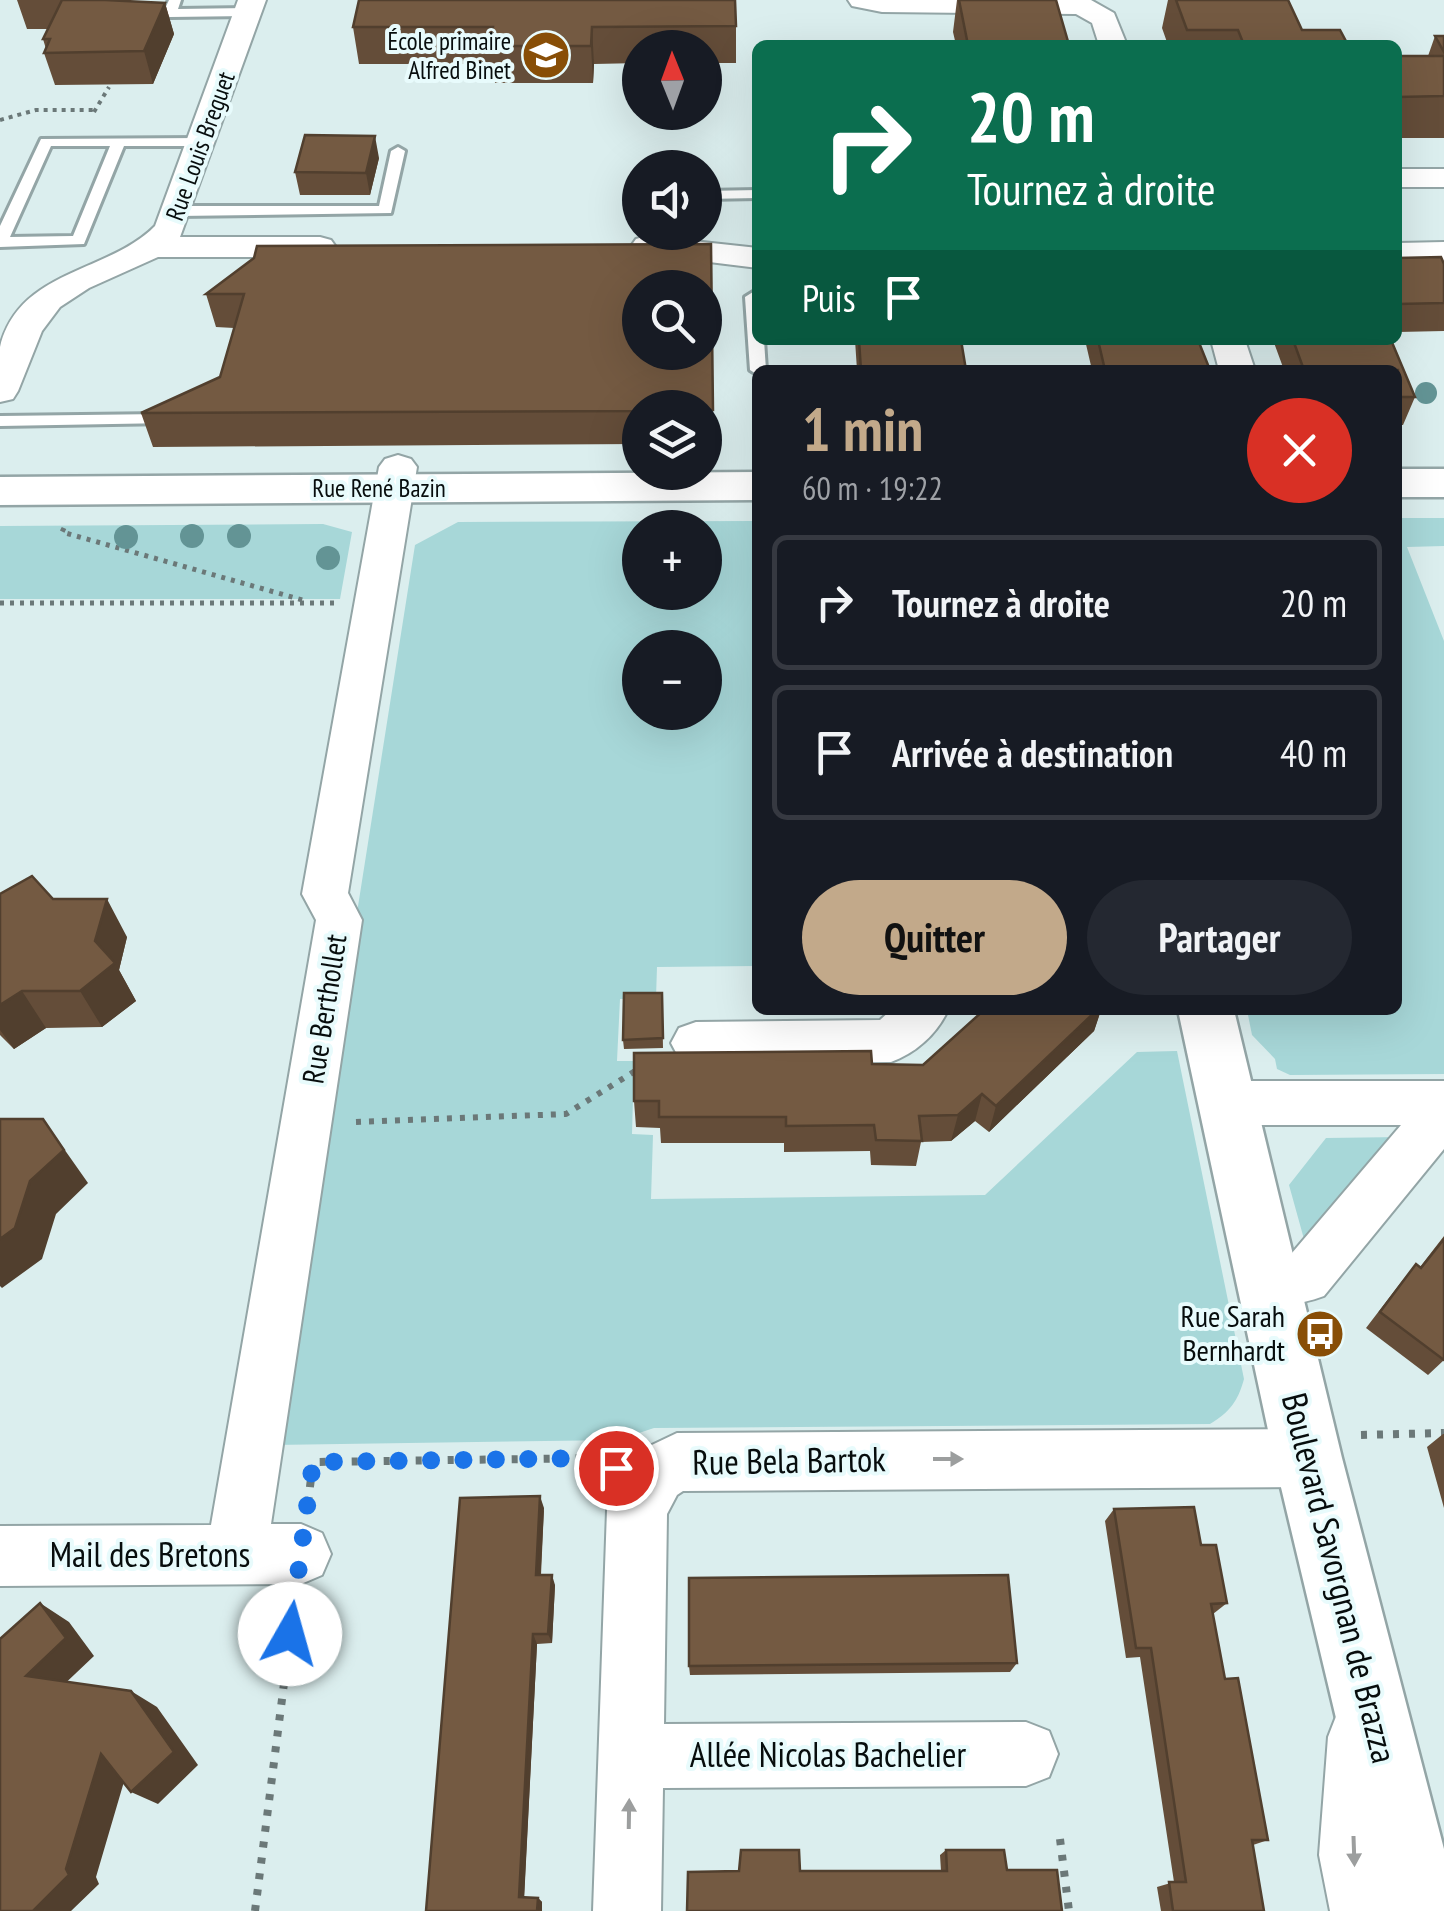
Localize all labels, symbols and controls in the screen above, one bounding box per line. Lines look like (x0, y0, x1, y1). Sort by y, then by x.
place label: École primaire Alfred Binet (388, 25, 511, 86)
school or university icon: École primaire Alfred Binet (520, 29, 572, 81)
north arrow (622, 30, 722, 130)
map controls (622, 30, 722, 730)
street label: Rue Louis Breguet (158, 67, 242, 225)
text: 20 m (967, 71, 1095, 161)
icon: right (802, 80, 932, 210)
button: sound (622, 150, 722, 250)
text: Tournez à droite (967, 159, 1216, 217)
button: search (622, 270, 722, 370)
icon: arrive (876, 270, 931, 325)
text: Puis (802, 273, 856, 322)
button: layers (622, 390, 722, 490)
text: 1 min (802, 390, 923, 468)
button: close (1247, 398, 1352, 503)
text: 60 m · 19:22 (802, 467, 943, 509)
street label: Rue René Bazin (312, 472, 446, 504)
button: + (622, 510, 722, 610)
icon: right (807, 575, 862, 630)
text: Tournez à droite (892, 578, 1110, 627)
text: 20 m (1280, 578, 1347, 627)
button: − (622, 630, 722, 730)
icon: arrive (807, 725, 862, 780)
text: Arrivée à destination (892, 728, 1173, 777)
text: 40 m (1280, 728, 1347, 777)
button: Quitter (802, 880, 1067, 995)
button: Partager (1087, 880, 1352, 995)
street label: Rue Berthollet (292, 931, 355, 1086)
place label: Rue Sarah Bernhardt (1181, 1296, 1286, 1369)
bus stop icon: Rue Sarah Bernhardt (1294, 1308, 1346, 1360)
street label: Boulevard Savorgnan de Brazza (1272, 1388, 1408, 1767)
pin (574, 1426, 659, 1511)
street label: Rue Bela Bartok (692, 1435, 886, 1485)
icon: arrive (589, 1441, 644, 1496)
one-way arrow (933, 1451, 965, 1467)
street label: Mail des Bretons (50, 1531, 250, 1577)
position arrow (238, 1582, 342, 1686)
street label: Allée Nicolas Bachelier (690, 1731, 967, 1777)
one-way arrow (622, 1797, 638, 1829)
one-way arrow (1346, 1835, 1362, 1867)

